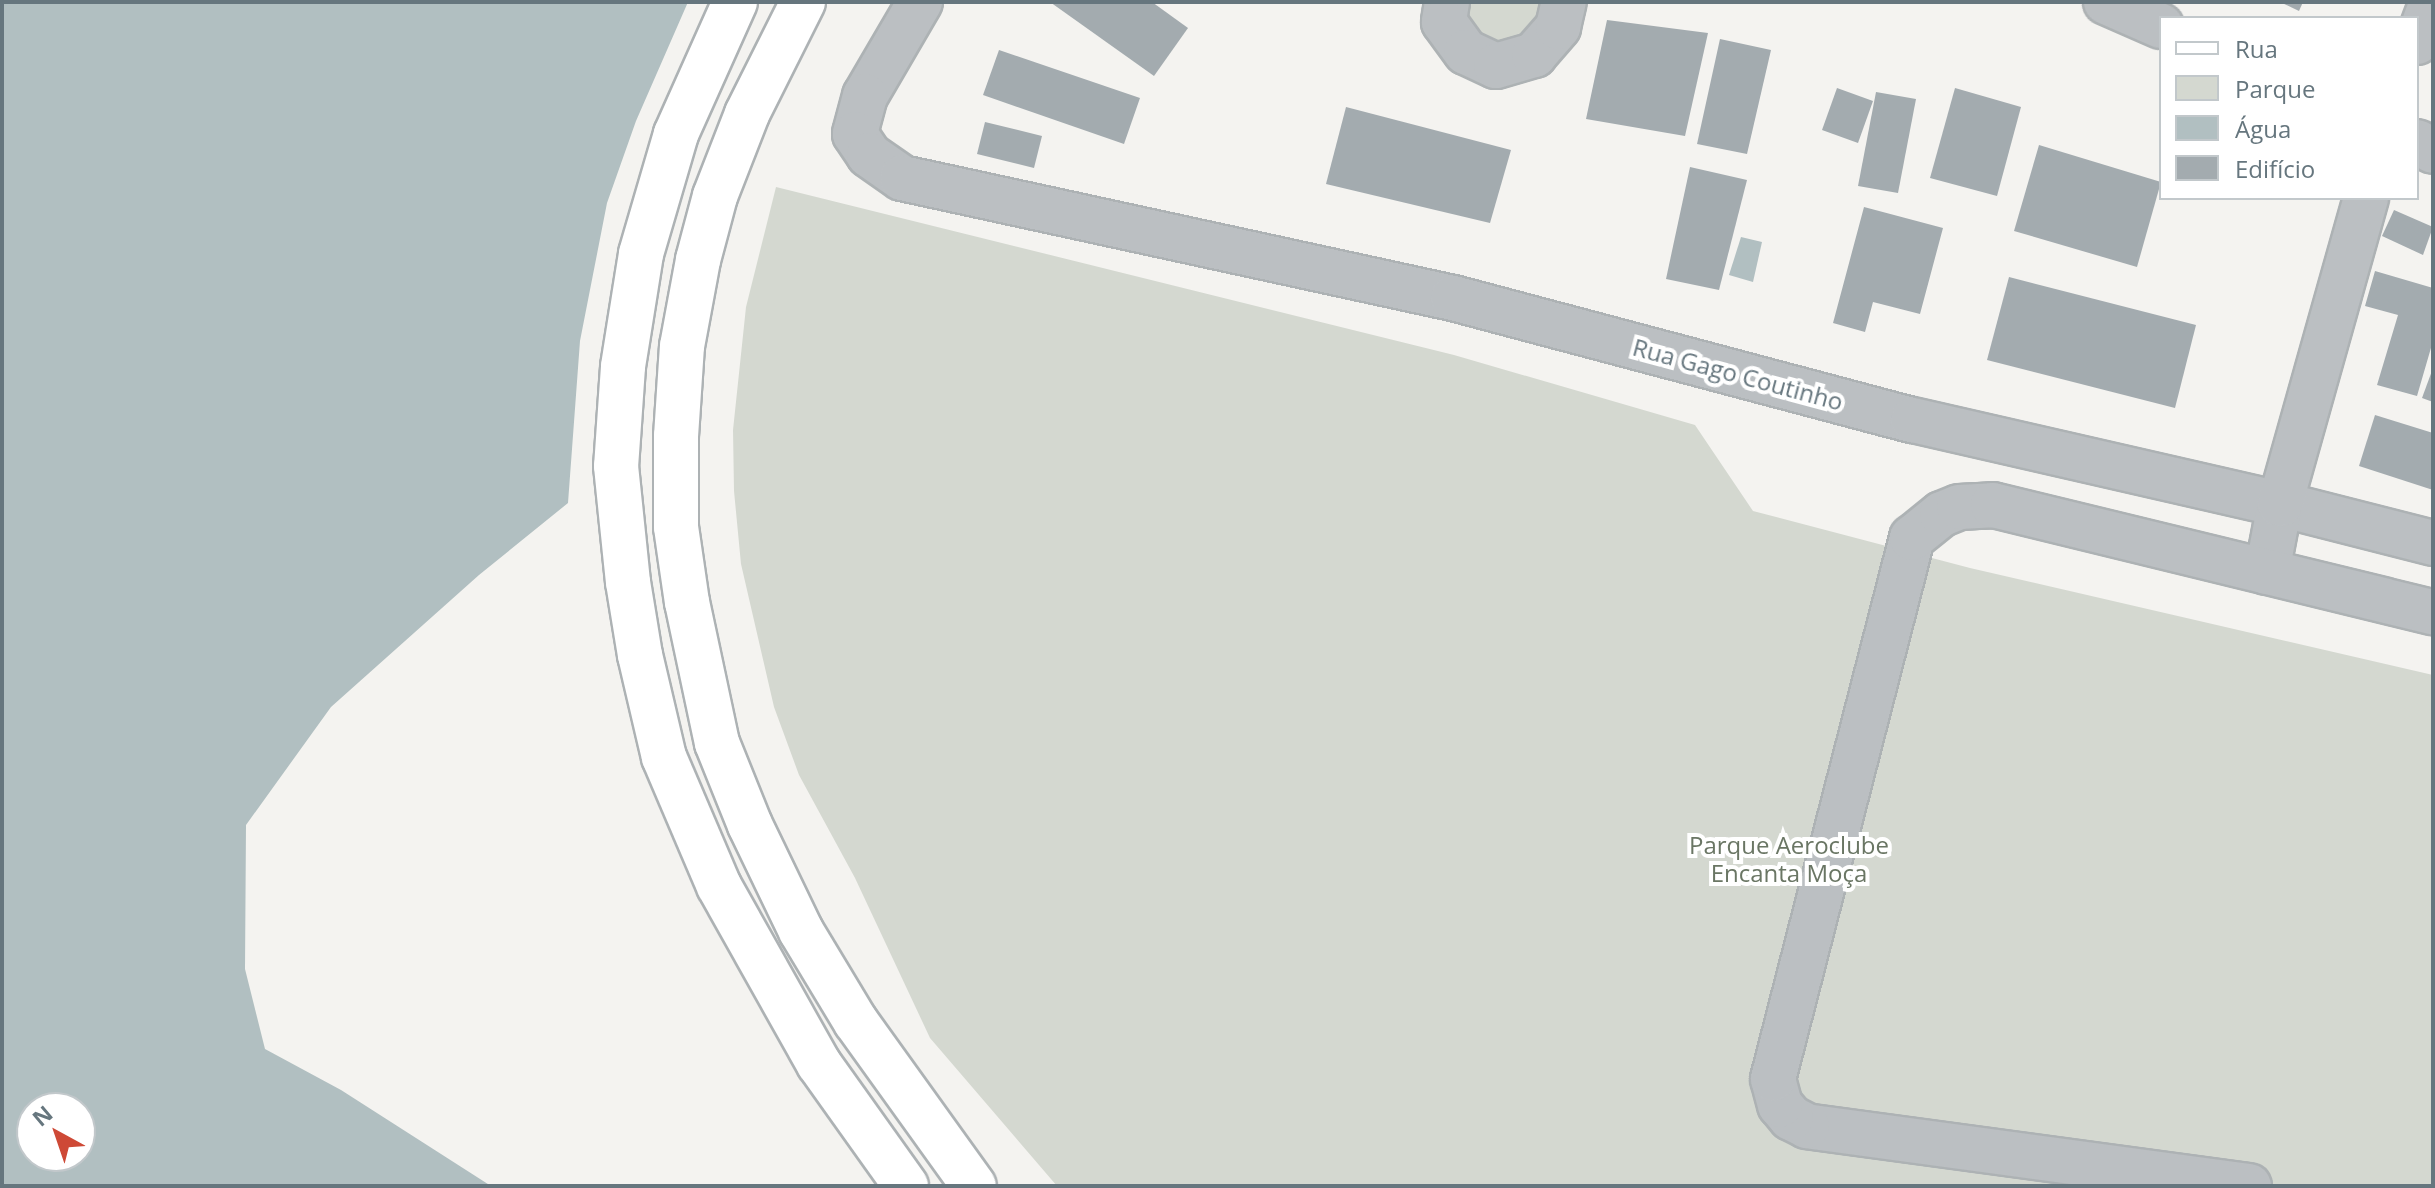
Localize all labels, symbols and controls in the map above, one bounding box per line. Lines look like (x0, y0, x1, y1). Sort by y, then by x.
legend (2159, 16, 2419, 200)
text: Rua (2235, 32, 2278, 65)
text: Parque (2235, 72, 2315, 105)
text: Água (2235, 112, 2291, 145)
text: Edifício (2235, 152, 2315, 185)
street label: Rua Gago Coutinho (1630, 332, 1846, 416)
park label: Parque Aeroclube Encanta Moça (1689, 831, 1889, 887)
north arrow (16, 1092, 96, 1172)
text: N (25, 1098, 58, 1132)

